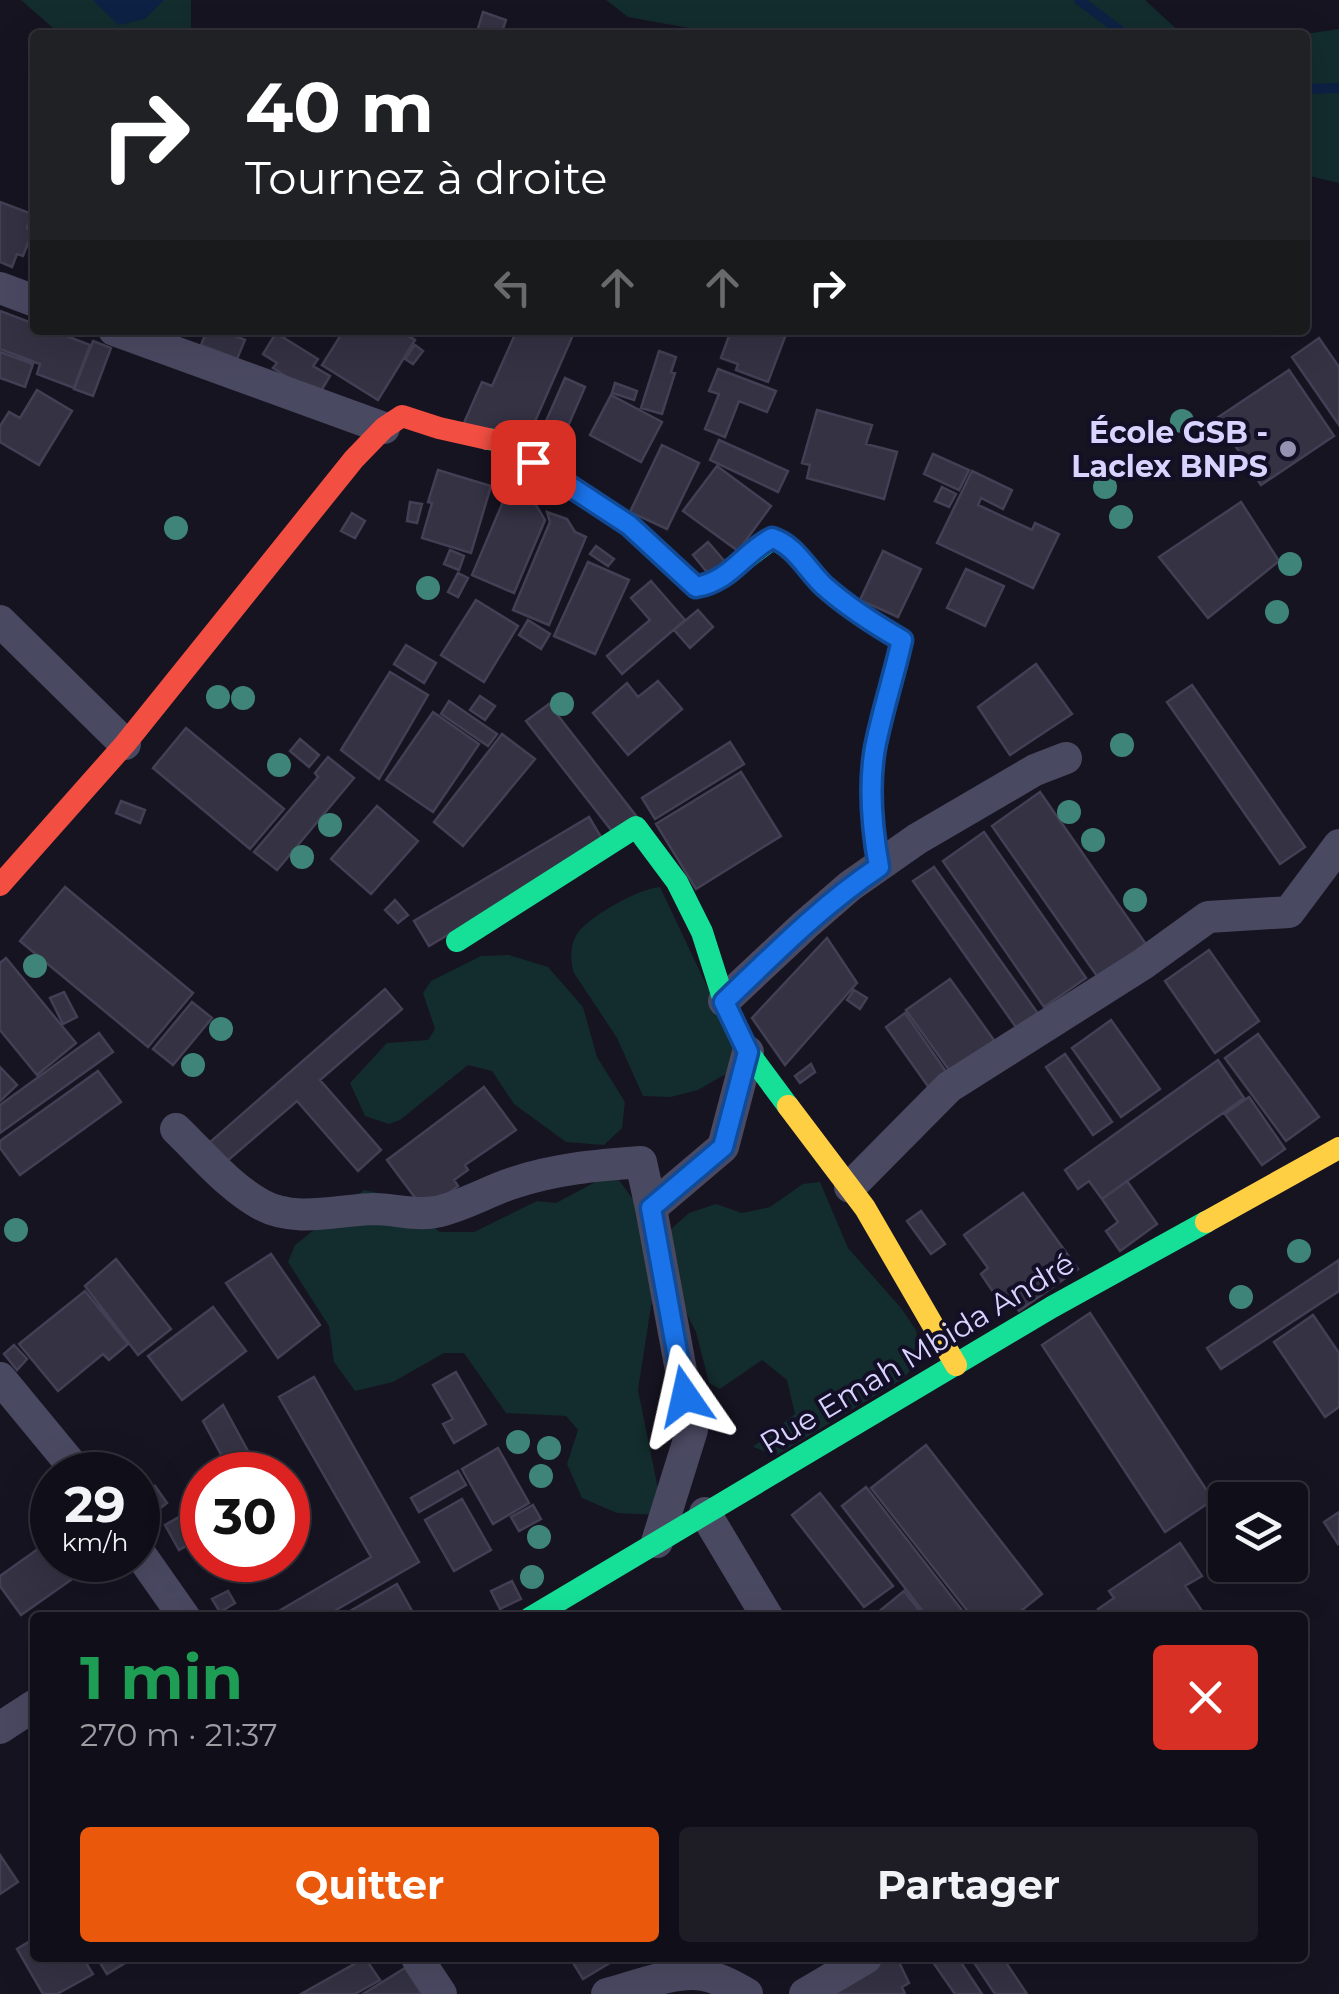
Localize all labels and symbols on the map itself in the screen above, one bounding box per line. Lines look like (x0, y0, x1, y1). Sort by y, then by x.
place label: École GSB - Laclex BNPS (1071, 414, 1268, 485)
pin (491, 420, 576, 505)
marker: École GSB - Laclex BNPS (1277, 438, 1299, 460)
street label: Rue Emah Mbida André (753, 1244, 1081, 1462)
position arrow (633, 1344, 737, 1448)
speed limit sign: 30 (180, 1452, 310, 1582)

